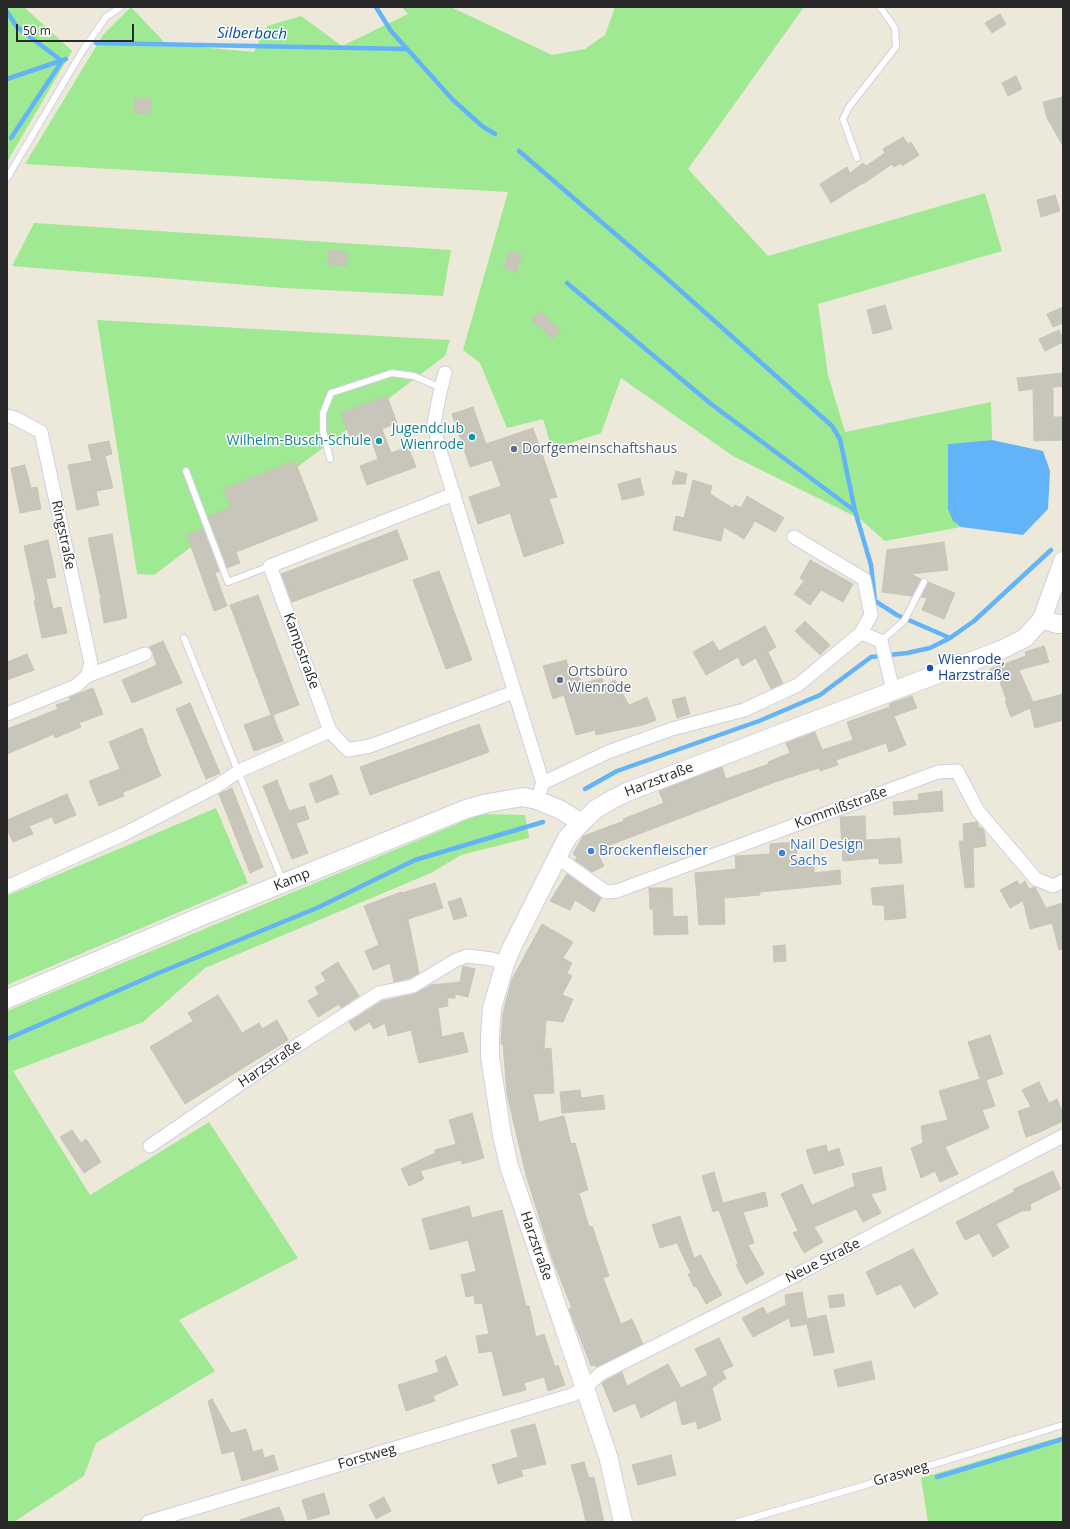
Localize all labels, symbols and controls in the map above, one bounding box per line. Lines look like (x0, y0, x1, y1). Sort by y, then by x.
scale bar (18, 16, 136, 42)
text: 50 m (23, 22, 51, 39)
water label: Silberbach (217, 24, 287, 44)
place label: Jugendclub Wienrode (392, 421, 464, 454)
marker: Jugendclub Wienrode (467, 432, 477, 442)
place label: Wilhelm-Busch-Schule (227, 433, 371, 449)
marker: Wilhelm-Busch-Schule (374, 436, 384, 446)
place label: Dorfgemeinschaftshaus (522, 441, 677, 457)
marker: Dorfgemeinschaftshaus (509, 444, 519, 454)
street label: Ringstraße (47, 499, 79, 571)
street label: Kampstraße (279, 611, 323, 691)
place label: Wienrode, Harzstraße (938, 652, 1010, 684)
marker: Wienrode, Harzstraße (925, 663, 935, 673)
place label: Ortsbüro Wienrode (568, 664, 631, 696)
marker: Ortsbüro Wienrode (555, 675, 565, 685)
street label: Harzstraße (622, 759, 696, 801)
street label: Kommißstraße (793, 784, 889, 832)
place label: Nail Design Sachs (790, 837, 863, 870)
place label: Brockenfleischer (599, 843, 708, 859)
marker: Brockenfleischer (586, 846, 596, 856)
marker: Nail Design Sachs (777, 848, 787, 858)
street label: Kamp (271, 865, 313, 895)
street label: Harzstraße (235, 1037, 305, 1091)
street label: Harzstraße (516, 1209, 556, 1283)
street label: Neue Straße (783, 1235, 863, 1287)
street label: Forstweg (336, 1441, 398, 1473)
street label: Grasweg (871, 1458, 931, 1490)

